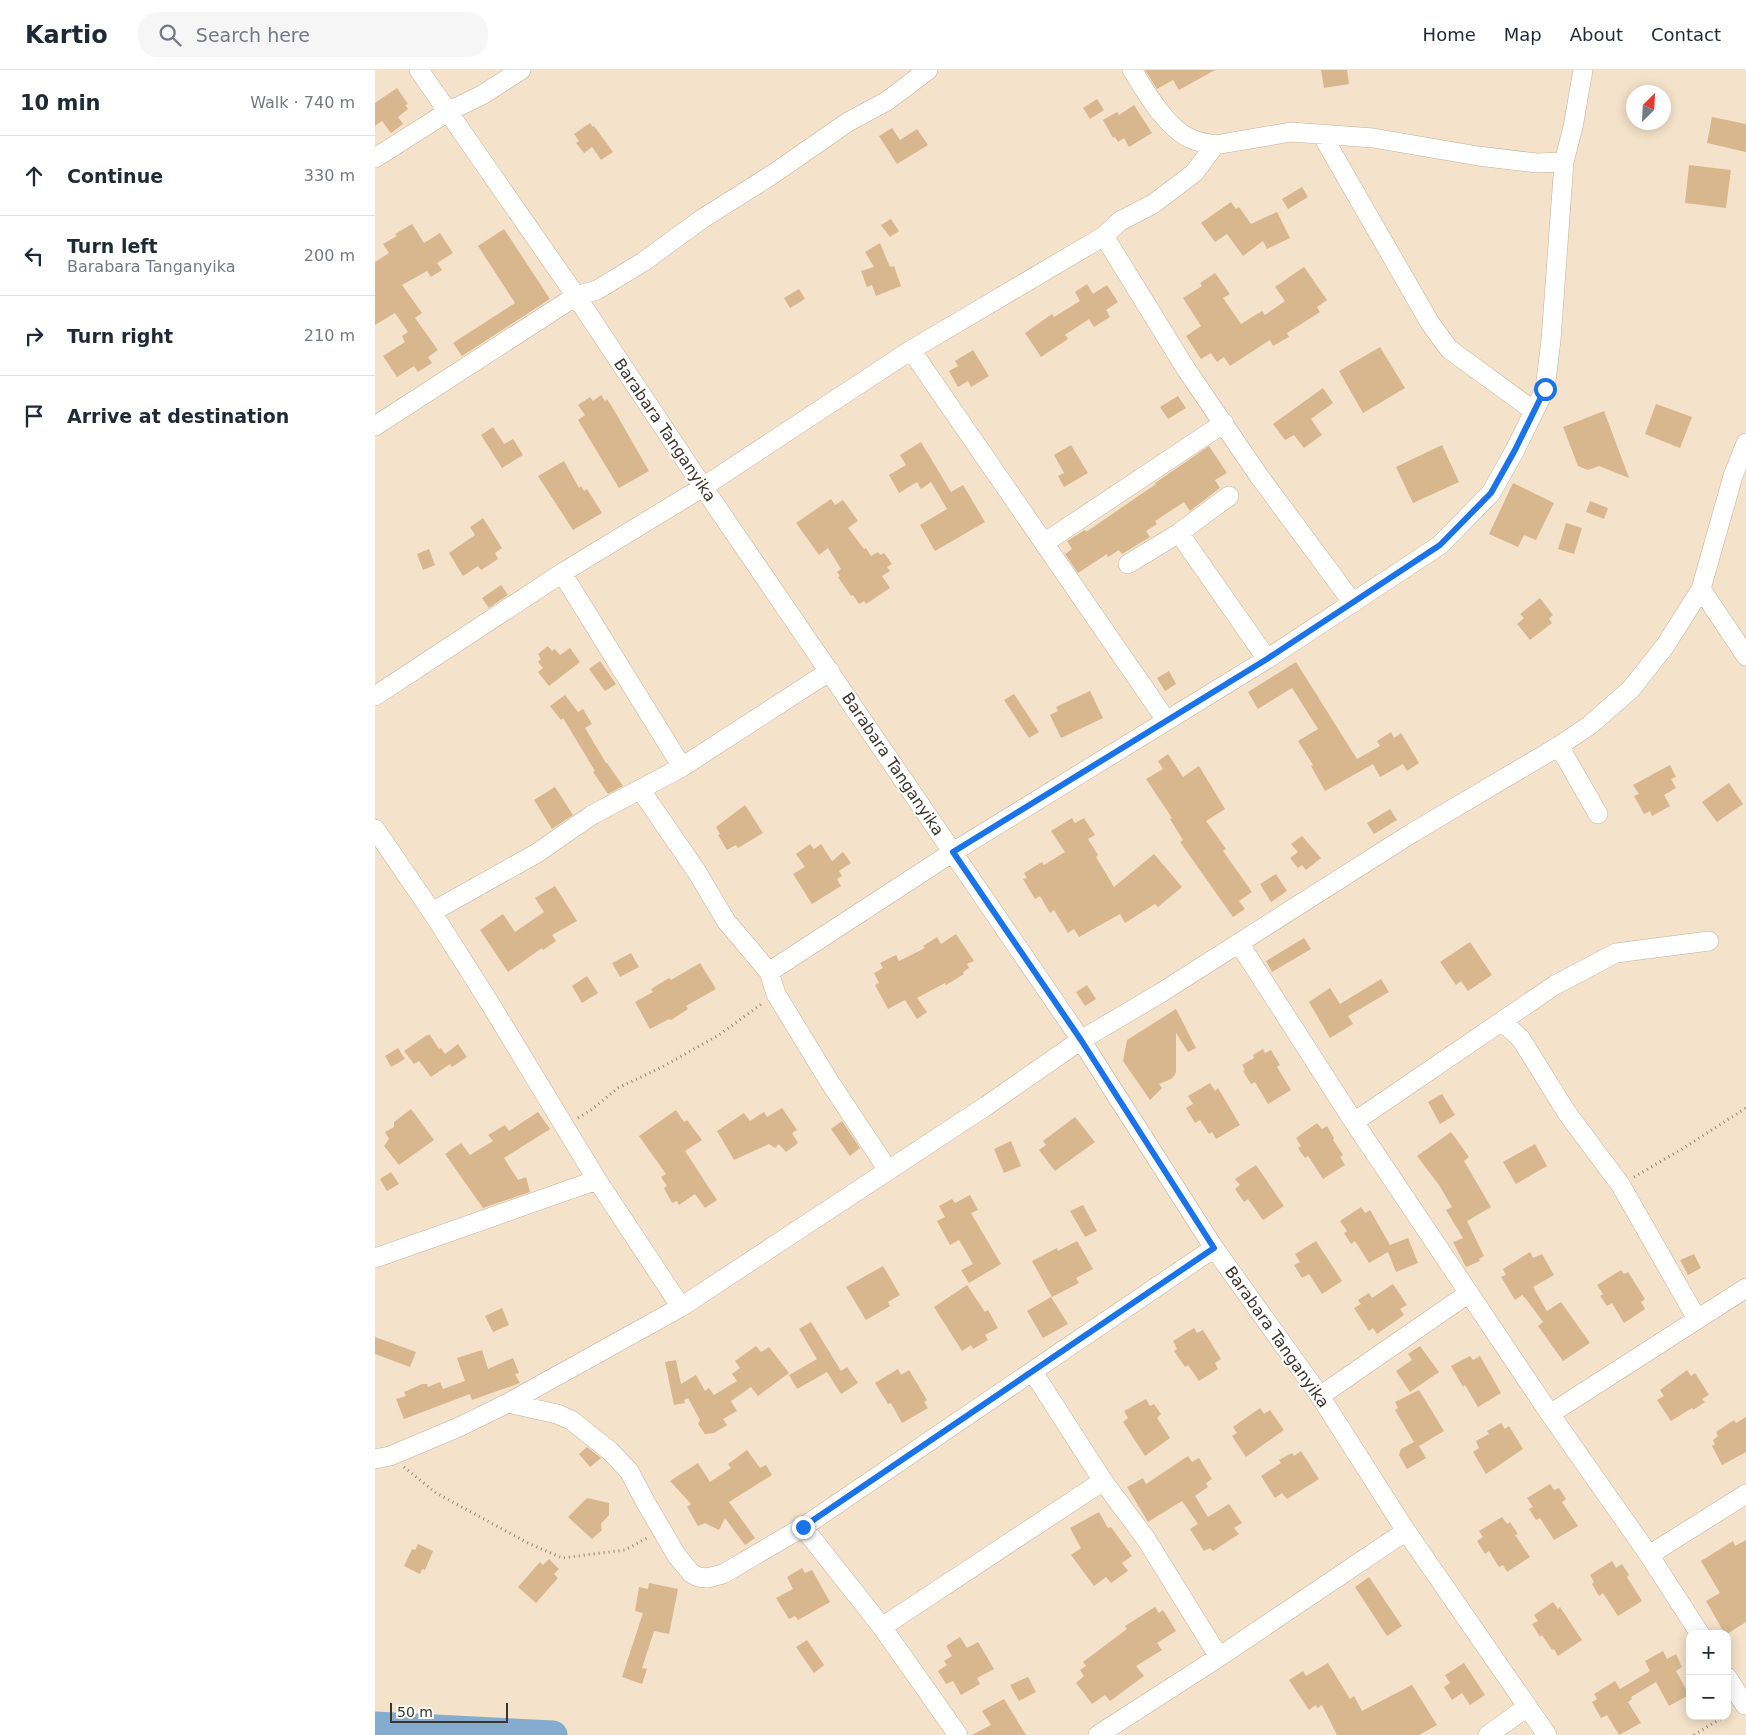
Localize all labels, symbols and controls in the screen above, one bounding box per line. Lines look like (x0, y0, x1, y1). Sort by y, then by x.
search box (138, 12, 488, 57)
text: Kartio (25, 21, 108, 49)
icon: search (156, 21, 184, 49)
text: Search here (196, 24, 310, 46)
text: Home (1423, 24, 1476, 45)
text: Map (1504, 24, 1542, 45)
text: About (1570, 24, 1623, 45)
text: Contact (1651, 24, 1721, 45)
north arrow (1626, 85, 1671, 130)
text: 10 min (20, 91, 101, 115)
text: Walk · 740 m (250, 93, 355, 112)
icon: ahead (20, 162, 48, 190)
text: Continue (67, 165, 163, 187)
text: 330 m (304, 166, 355, 185)
text: Turn left (67, 235, 158, 257)
icon: left (20, 242, 48, 270)
text: 200 m (304, 246, 355, 265)
text: Barabara Tanganyika (67, 257, 235, 276)
icon: right (20, 322, 48, 350)
text: Turn right (67, 325, 173, 347)
text: 210 m (304, 326, 355, 345)
street label: Barabara Tanganyika (610, 355, 720, 505)
route start (1534, 378, 1557, 401)
icon: arrive (20, 402, 48, 430)
text: Arrive at destination (67, 405, 289, 427)
street label: Barabara Tanganyika (838, 689, 948, 839)
street label: Barabara Tanganyika (1221, 1263, 1333, 1411)
route end (792, 1516, 815, 1539)
map controls (1686, 1630, 1731, 1720)
button: + (1686, 1630, 1731, 1675)
button: − (1686, 1675, 1731, 1720)
scale bar (390, 1700, 507, 1723)
text: 50 m (397, 1704, 433, 1720)

